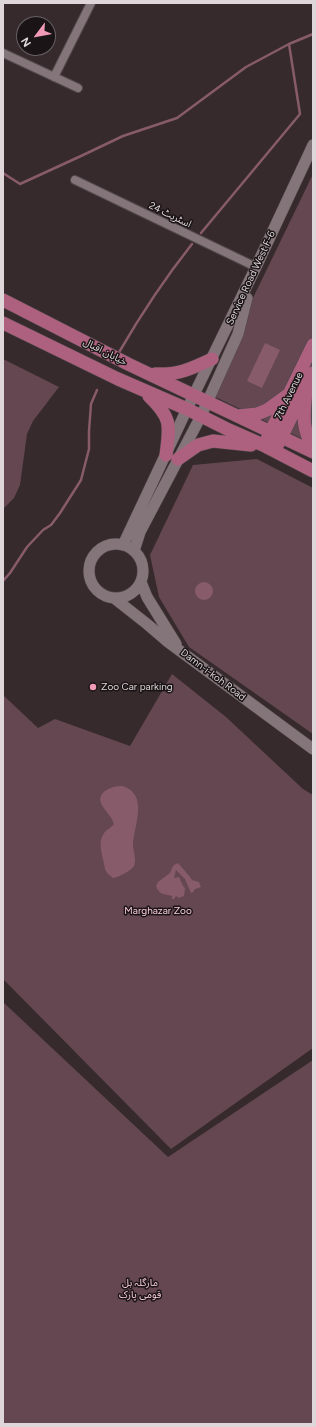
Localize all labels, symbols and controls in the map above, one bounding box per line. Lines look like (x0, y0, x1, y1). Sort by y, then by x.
north arrow (16, 16, 56, 56)
text: N (18, 35, 34, 49)
street label: اسٹریٹ 24 (147, 200, 193, 230)
street label: Service Road West F-6 (224, 229, 278, 327)
street label: خیابان اقبال (81, 336, 129, 368)
street label: 7th Avenue (272, 370, 306, 422)
street label: Damn-i-koh Road (178, 647, 248, 703)
place label: Zoo Car parking (101, 681, 173, 693)
marker: Zoo Car parking (88, 682, 98, 692)
park label: Marghazar Zoo (124, 905, 192, 917)
park label: مارگلہ ہل قومی پارک (119, 1277, 161, 1300)

